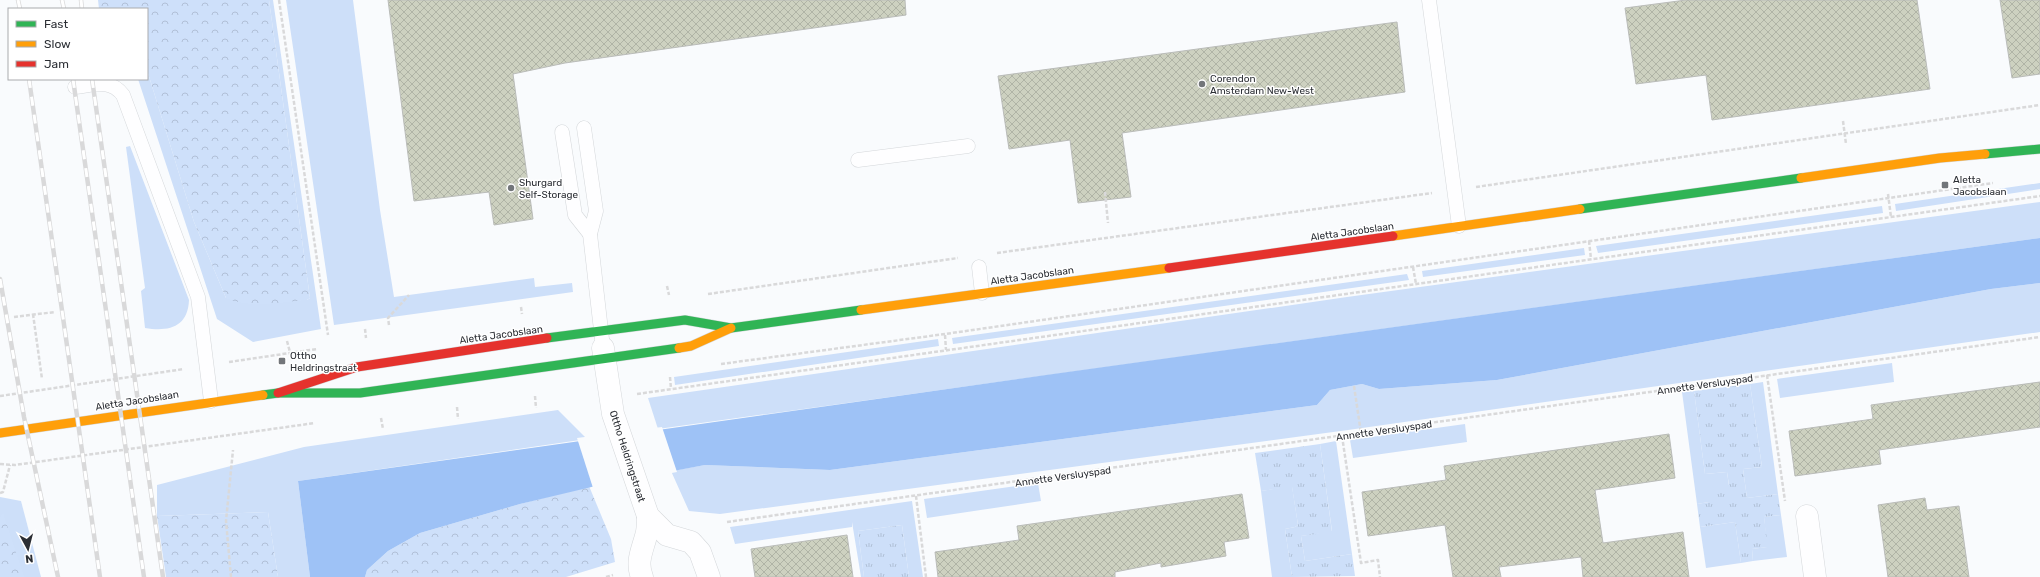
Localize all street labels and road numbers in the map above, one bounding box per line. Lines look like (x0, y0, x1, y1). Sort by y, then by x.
street label: Aletta Jacobslaan (1310, 220, 1395, 244)
street label: Aletta Jacobslaan (990, 264, 1075, 288)
street label: Aletta Jacobslaan (459, 323, 544, 347)
street label: Annette Versluyspad (1656, 372, 1754, 398)
street label: Aletta Jacobslaan (95, 388, 180, 413)
street label: Ottho Heldringstraat (607, 409, 648, 504)
street label: Annette Versluyspad (1335, 418, 1433, 444)
street label: Annette Versluyspad (1014, 464, 1112, 490)

